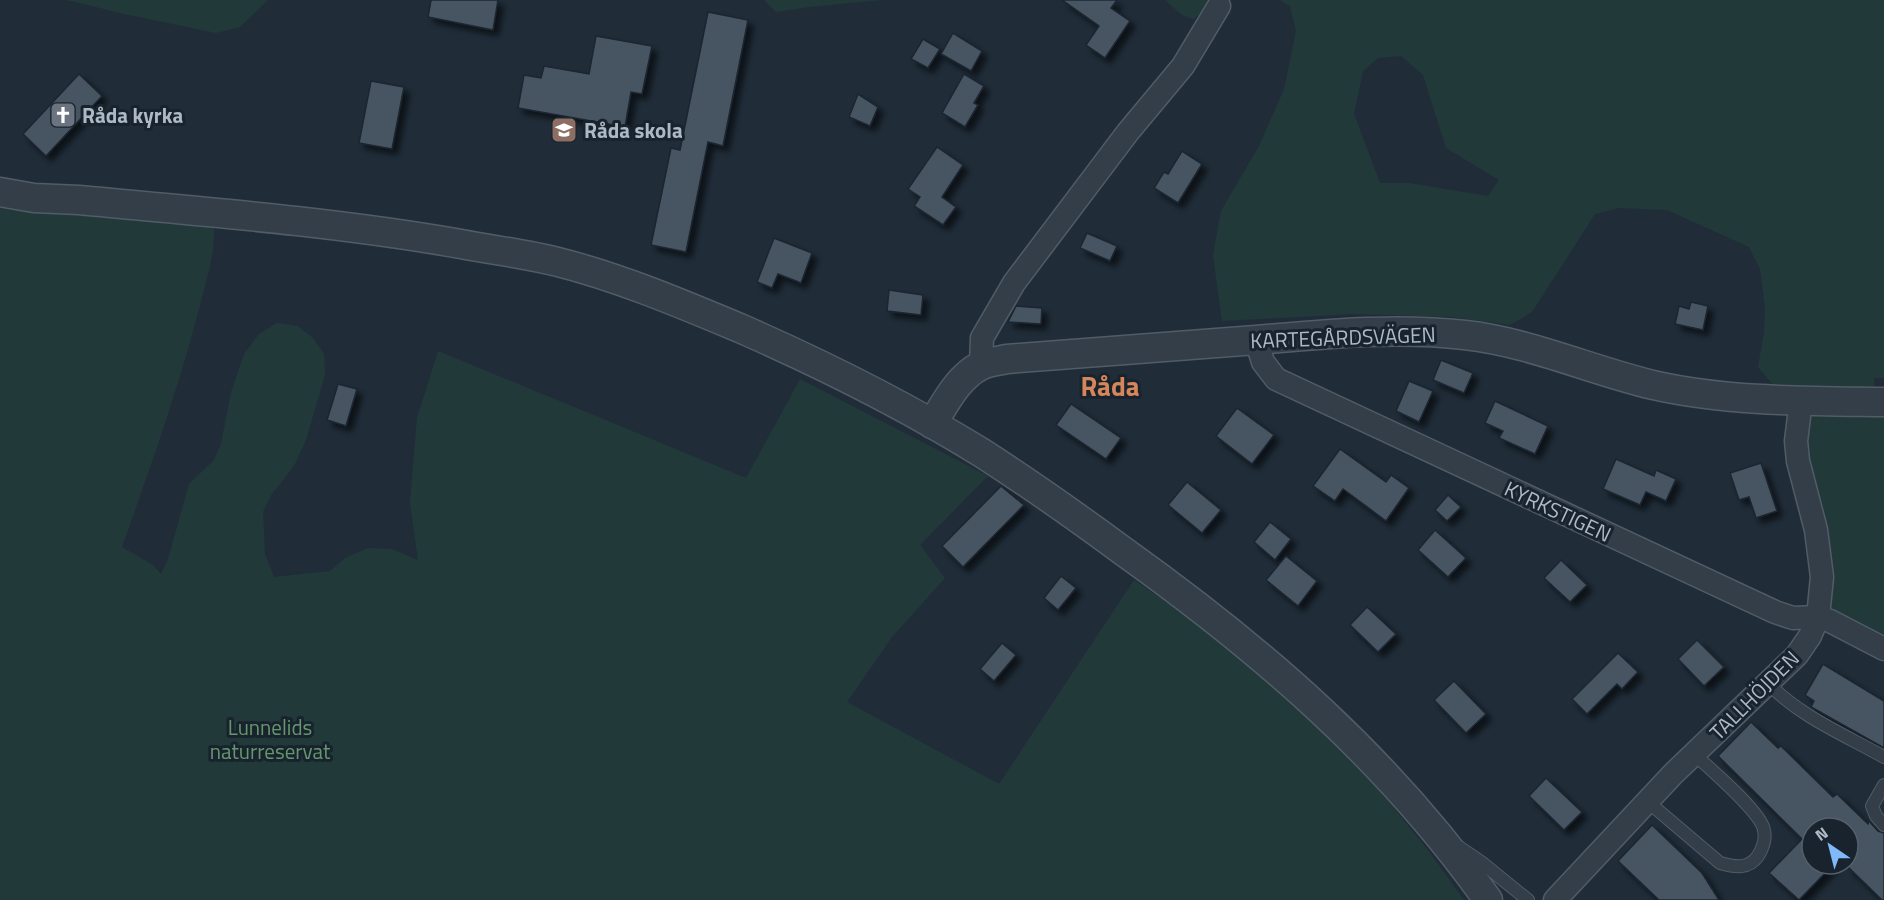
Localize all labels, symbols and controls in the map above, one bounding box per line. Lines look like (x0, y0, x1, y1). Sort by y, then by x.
place label: Råda kyrka (82, 99, 183, 131)
church icon: Råda kyrka (48, 100, 78, 130)
place label: Råda skola (584, 114, 683, 146)
school or university icon: Råda skola (549, 115, 579, 145)
street label: KARTEGÅRDSVÄGEN (1250, 318, 1436, 356)
district label: Råda (1080, 365, 1140, 406)
street label: KYRKSTIGEN (1499, 472, 1617, 550)
street label: TALLHÖJDEN (1702, 643, 1806, 747)
park label: Lunnelids naturreservat (210, 711, 331, 767)
north arrow (1800, 816, 1860, 876)
text: N (1810, 821, 1833, 847)

